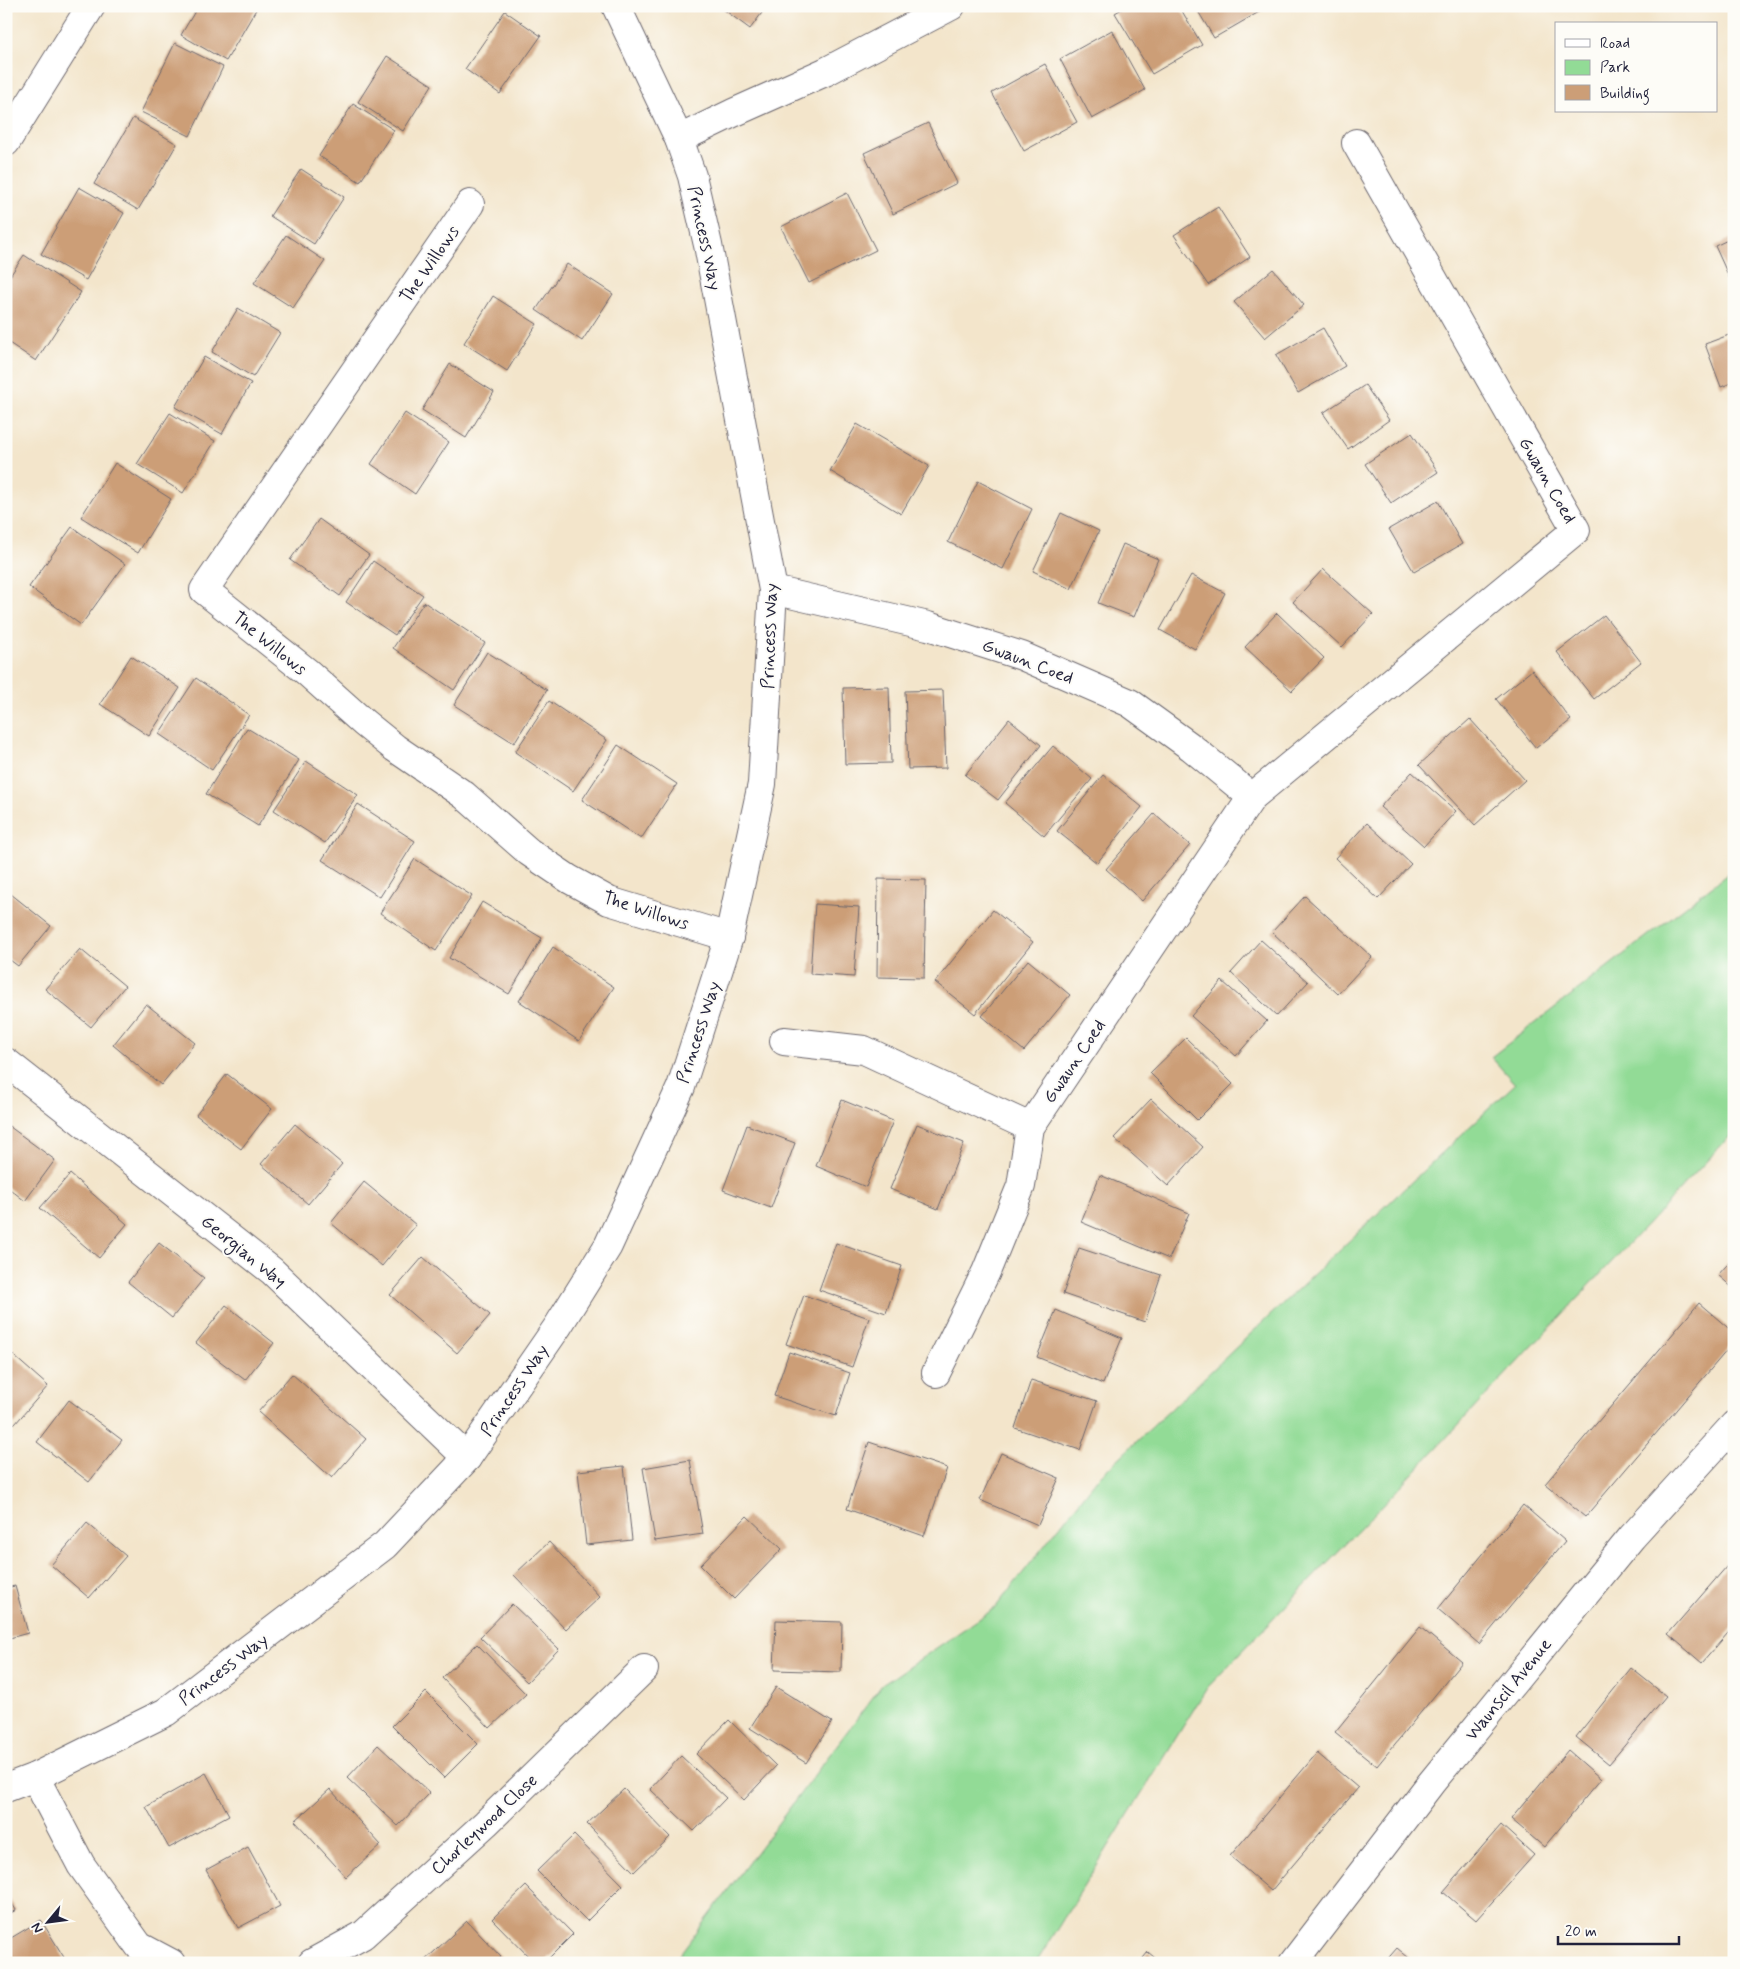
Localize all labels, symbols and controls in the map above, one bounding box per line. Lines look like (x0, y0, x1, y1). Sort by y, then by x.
legend (1555, 22, 1718, 112)
text: Road (1600, 34, 1630, 54)
text: Park (1600, 58, 1630, 78)
text: Building (1600, 84, 1650, 105)
street label: Princess Way (681, 184, 727, 293)
street label: The Willows (394, 221, 465, 308)
street label: Gwaun Coed (1513, 433, 1582, 528)
street label: Princess Way (756, 583, 784, 689)
street label: The Willows (227, 606, 312, 681)
street label: Gwaun Coed (978, 634, 1077, 690)
street label: The Willows (599, 886, 692, 936)
street label: Princess Way (671, 978, 727, 1086)
street label: Gwaun Coed (1038, 1015, 1112, 1108)
street label: Georgian Way (195, 1210, 291, 1294)
street label: Princess Way (475, 1340, 554, 1441)
street label: Princess Way (174, 1628, 273, 1711)
street label: Waunscil Avenue (1460, 1633, 1558, 1746)
street label: Chorleywood Close (426, 1769, 543, 1881)
north arrow (22, 1896, 72, 1946)
scale bar (1558, 1914, 1679, 1946)
text: N (27, 1919, 48, 1936)
text: 20 m (1565, 1922, 1597, 1942)

